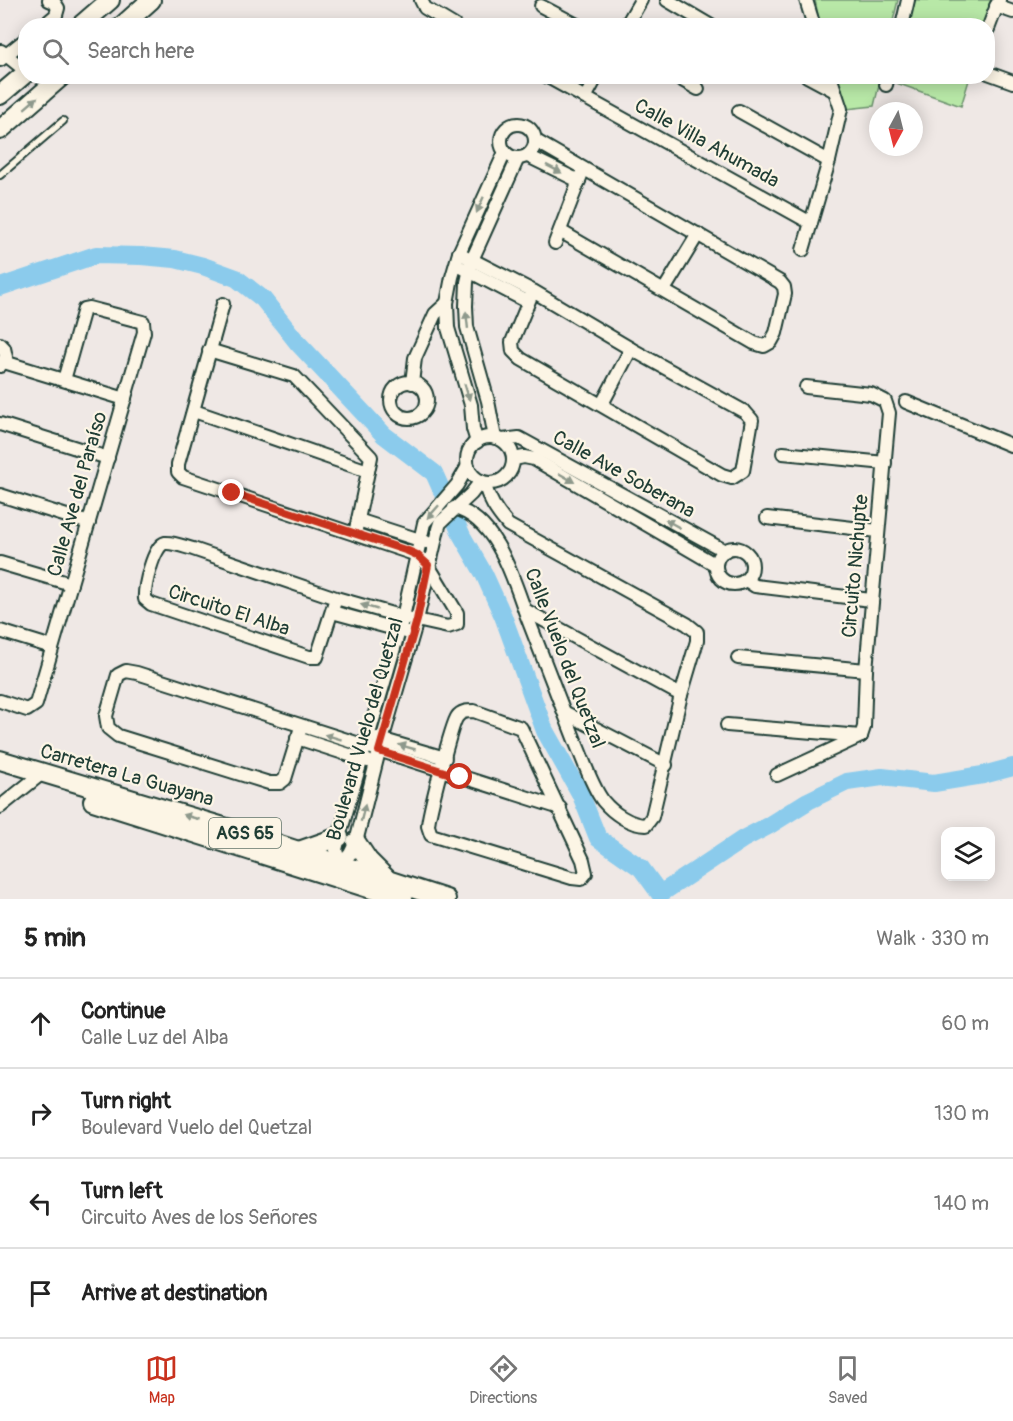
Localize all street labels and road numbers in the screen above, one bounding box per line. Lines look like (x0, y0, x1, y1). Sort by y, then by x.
street label: Calle Villa Ahumada (630, 93, 784, 193)
street label: Calle Ave del Paraíso (41, 408, 113, 579)
street label: Calle Ave Soberana (548, 425, 700, 523)
street label: Circuito Nichupte (836, 493, 874, 639)
street label: Calle Vuelo del Quetzal (519, 564, 611, 752)
street label: Circuito El Alba (165, 579, 293, 641)
street label: Boulevard Vuelo del Quetzal (321, 614, 409, 844)
street label: Carretera La Guayana (37, 738, 217, 812)
road number: AGS 65 (209, 818, 281, 848)

